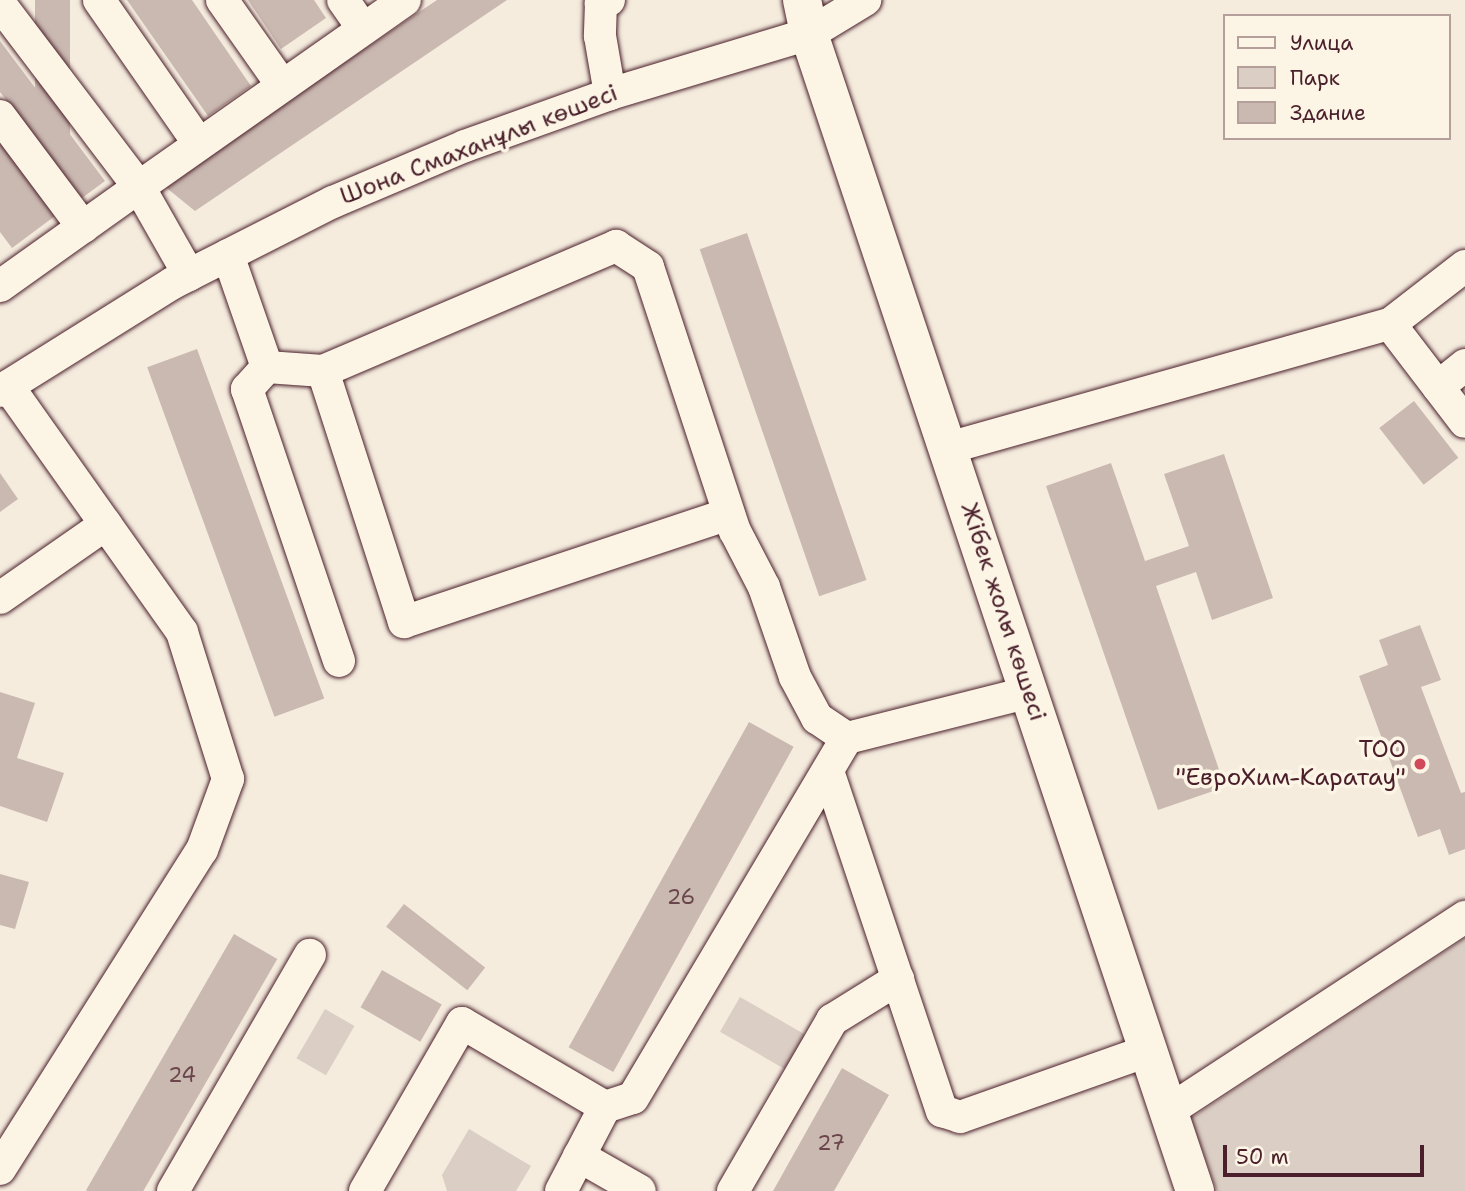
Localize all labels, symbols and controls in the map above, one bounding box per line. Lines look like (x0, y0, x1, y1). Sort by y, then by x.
legend (1224, 14, 1451, 140)
text: Улица (1290, 29, 1353, 57)
text: Парк (1290, 64, 1340, 92)
street label: Шона Смаханұлы көшесі (336, 79, 622, 211)
text: Здание (1290, 99, 1366, 127)
street label: Жібек жолы көшесі (954, 499, 1052, 725)
place label: ТОО "ЕвроХим-Каратау" (1176, 736, 1406, 792)
marker: ТОО "ЕвроХим-Каратау" (1412, 756, 1428, 772)
house number: 26 (667, 884, 695, 910)
house number: 24 (168, 1062, 196, 1088)
house number: 27 (817, 1130, 845, 1156)
scale bar (1227, 1132, 1428, 1176)
text: 50 m (1236, 1143, 1289, 1171)

